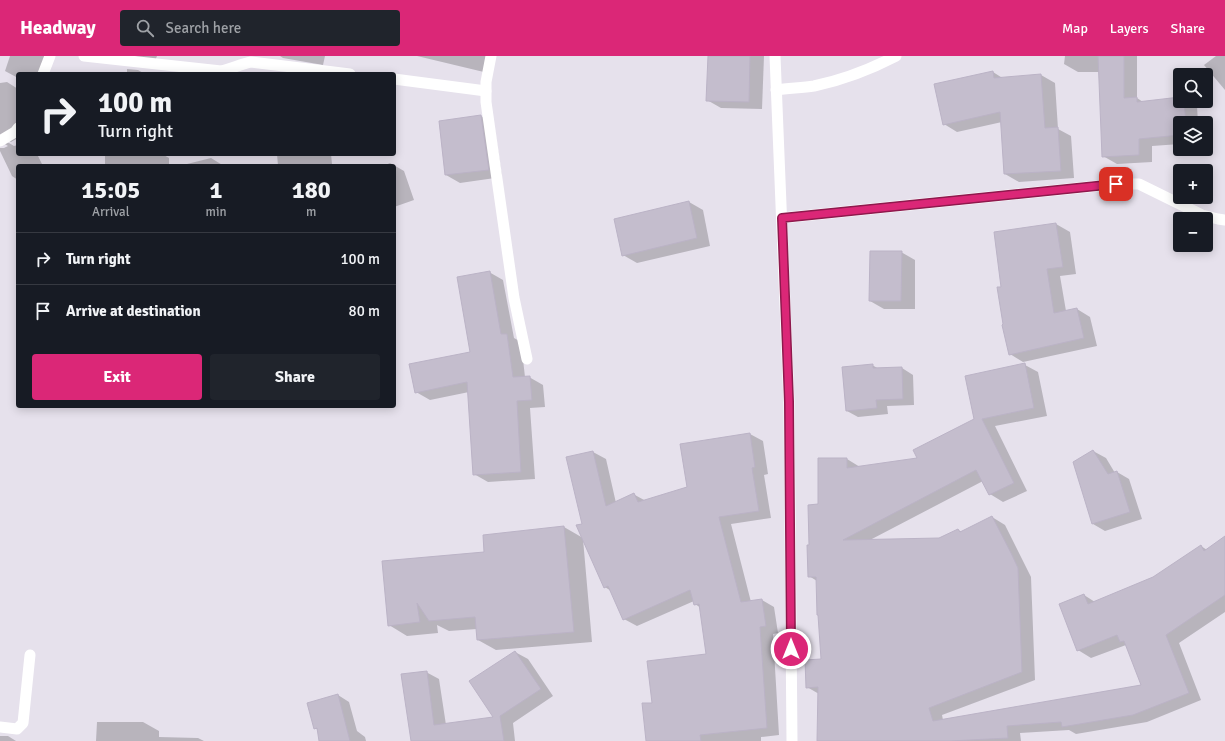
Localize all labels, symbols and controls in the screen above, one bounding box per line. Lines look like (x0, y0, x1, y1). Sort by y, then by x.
search box (120, 10, 400, 46)
text: Headway (20, 16, 96, 40)
icon: search (134, 17, 156, 39)
text: Search here (166, 19, 241, 37)
text: Map (1062, 20, 1088, 37)
text: Layers (1110, 20, 1149, 37)
text: Share (1171, 20, 1205, 37)
map controls (1173, 68, 1213, 252)
button: search (1173, 68, 1213, 108)
text: 100 m (98, 86, 172, 120)
icon: right (32, 88, 84, 140)
button: layers (1173, 116, 1213, 156)
text: Turn right (98, 120, 173, 142)
button: + (1173, 164, 1213, 204)
pin (1099, 167, 1133, 201)
icon: arrive (1105, 173, 1127, 195)
text: 15:05 (81, 175, 140, 205)
text: 1 (210, 175, 222, 205)
text: 180 (292, 175, 331, 205)
text: Arrival (92, 204, 129, 220)
text: min (206, 204, 227, 220)
text: m (306, 204, 316, 220)
button: − (1173, 212, 1213, 252)
icon: right (32, 248, 54, 270)
text: Turn right (66, 250, 131, 268)
text: 100 m (340, 250, 380, 268)
icon: arrive (32, 300, 54, 322)
text: Arrive at destination (66, 302, 201, 320)
text: 80 m (349, 302, 380, 320)
button: Exit (32, 354, 202, 400)
button: Share (210, 354, 380, 400)
position arrow (770, 628, 812, 670)

